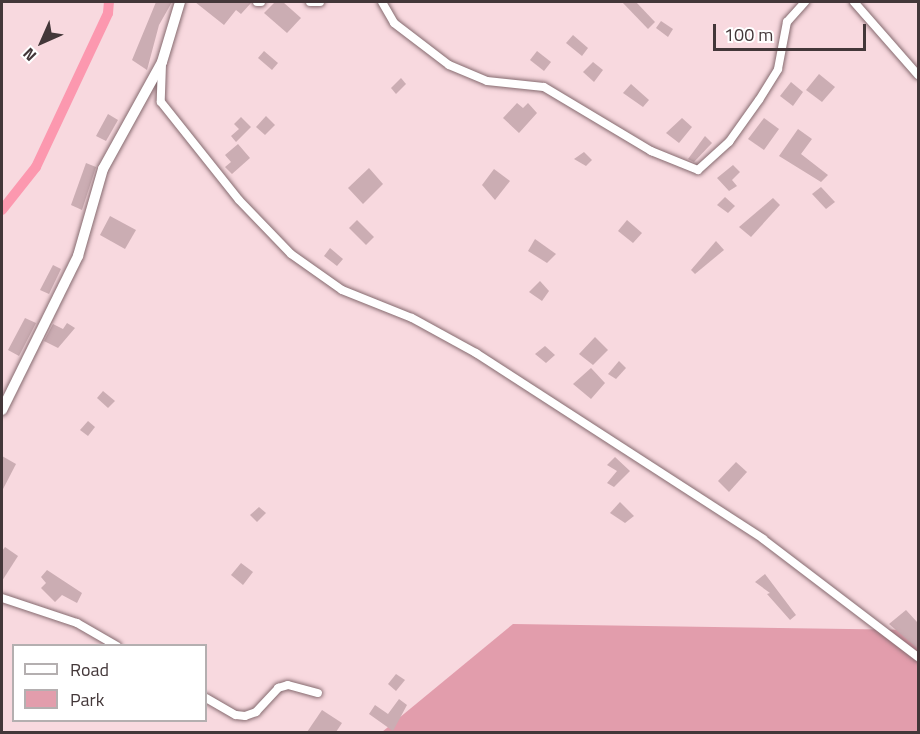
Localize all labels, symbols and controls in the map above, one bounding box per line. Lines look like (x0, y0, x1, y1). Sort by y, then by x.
north arrow (12, 12, 72, 72)
scale bar (716, 12, 869, 50)
text: 100 m (724, 21, 773, 48)
text: N (17, 42, 42, 67)
legend (12, 644, 207, 722)
text: Road (70, 656, 109, 683)
text: Park (70, 686, 104, 713)

